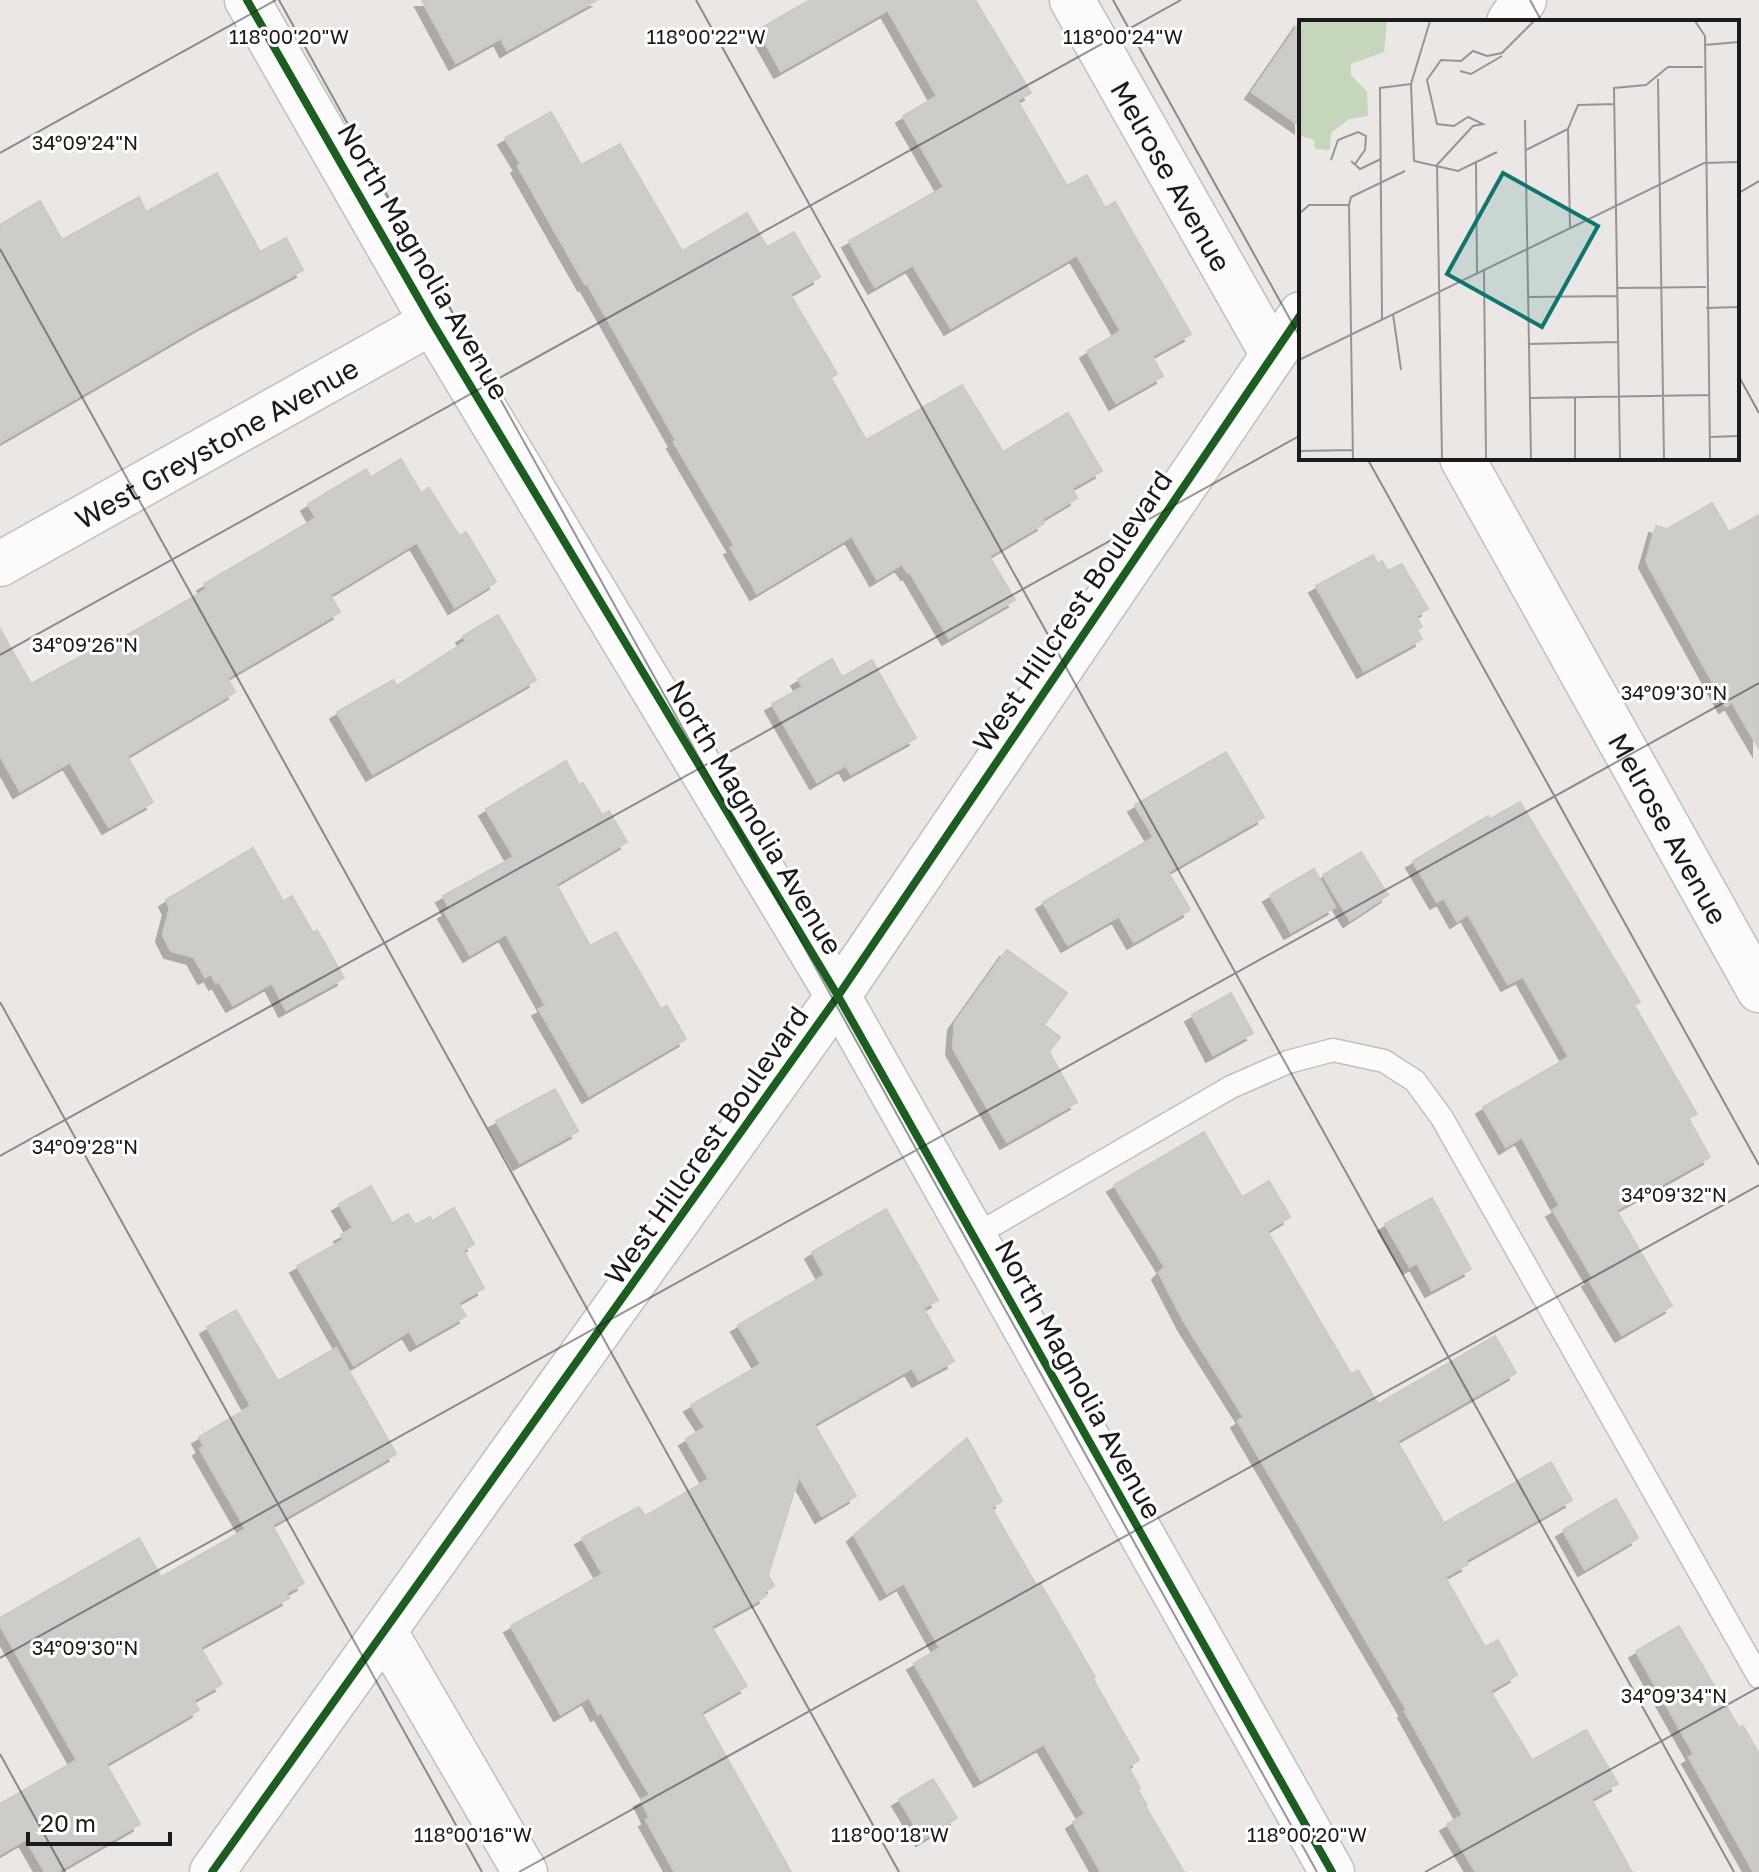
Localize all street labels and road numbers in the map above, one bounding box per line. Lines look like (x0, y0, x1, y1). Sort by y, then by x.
street label: Melrose Avenue (1105, 75, 1239, 277)
street label: North Magnolia Avenue (331, 117, 517, 405)
street label: West Greystone Avenue (69, 350, 364, 535)
street label: West Hillcrest Boulevard (965, 464, 1179, 758)
street label: North Magnolia Avenue (660, 674, 850, 960)
street label: Melrose Avenue (1602, 727, 1735, 930)
street label: West Hillcrest Boulevard (597, 1000, 815, 1290)
street label: North Magnolia Avenue (988, 1234, 1170, 1524)

